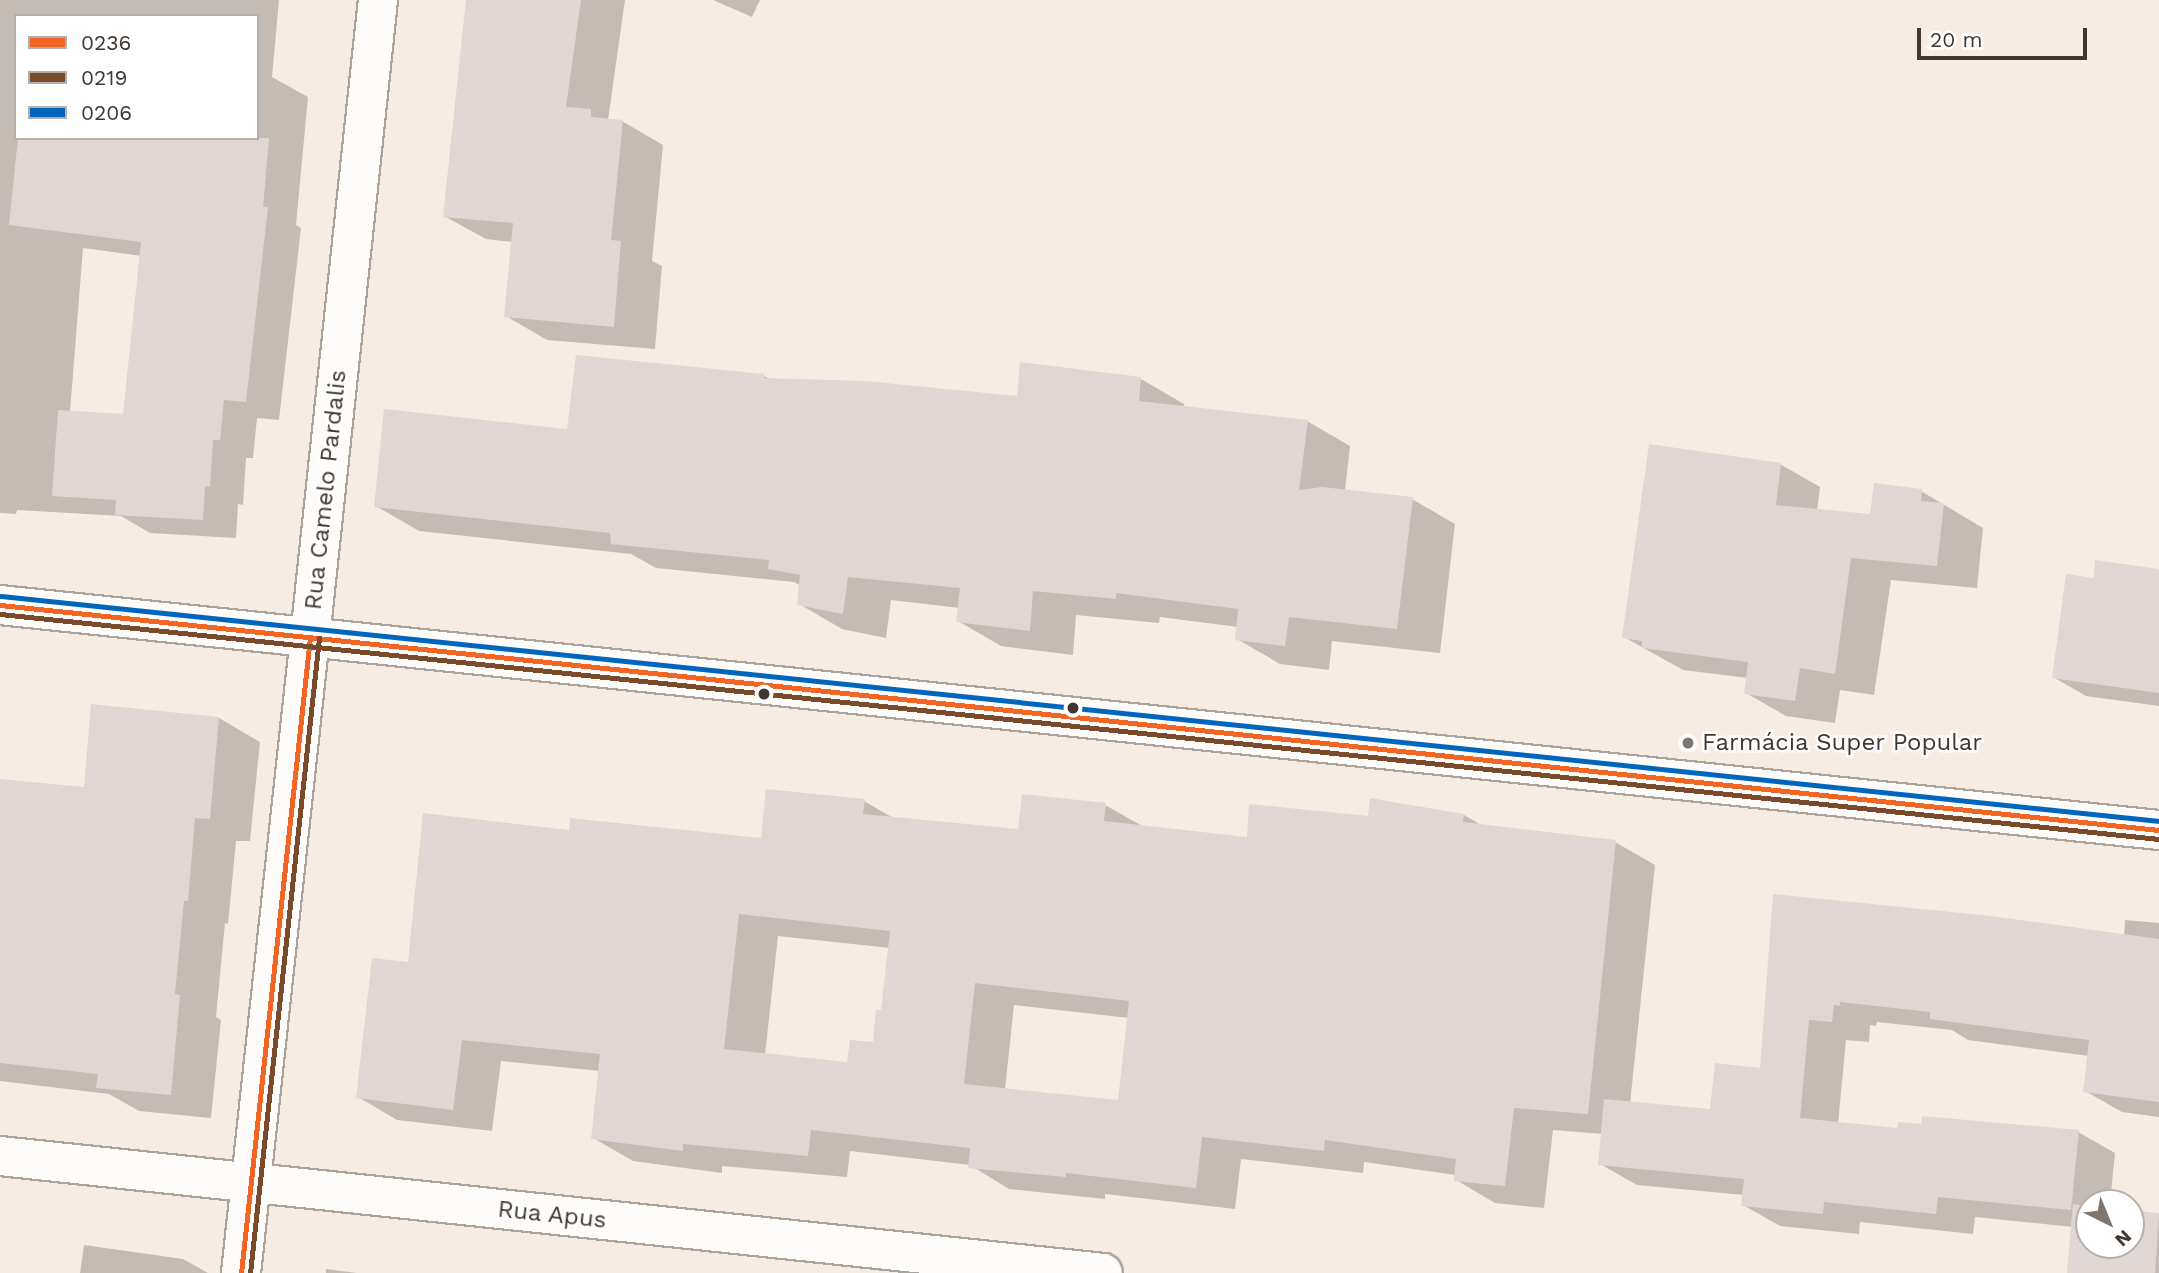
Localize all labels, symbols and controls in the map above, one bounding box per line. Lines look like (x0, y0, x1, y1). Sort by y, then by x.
legend (14, 14, 259, 140)
scale bar (1921, 14, 2091, 58)
text: 20 m (1930, 27, 1982, 52)
text: 0236 (81, 30, 131, 55)
text: 0219 (81, 65, 127, 90)
text: 0206 (81, 100, 132, 125)
street label: Rua Camelo Pardalis (299, 368, 353, 612)
unlabelled marker (757, 687, 771, 701)
unlabelled marker (1066, 701, 1080, 715)
place label: Farmácia Super Popular (1702, 729, 1983, 757)
marker: Farmácia Super Popular (1680, 735, 1696, 751)
north arrow (2075, 1189, 2145, 1259)
street label: Rua Apus (495, 1195, 609, 1235)
text: N (2110, 1225, 2136, 1251)

